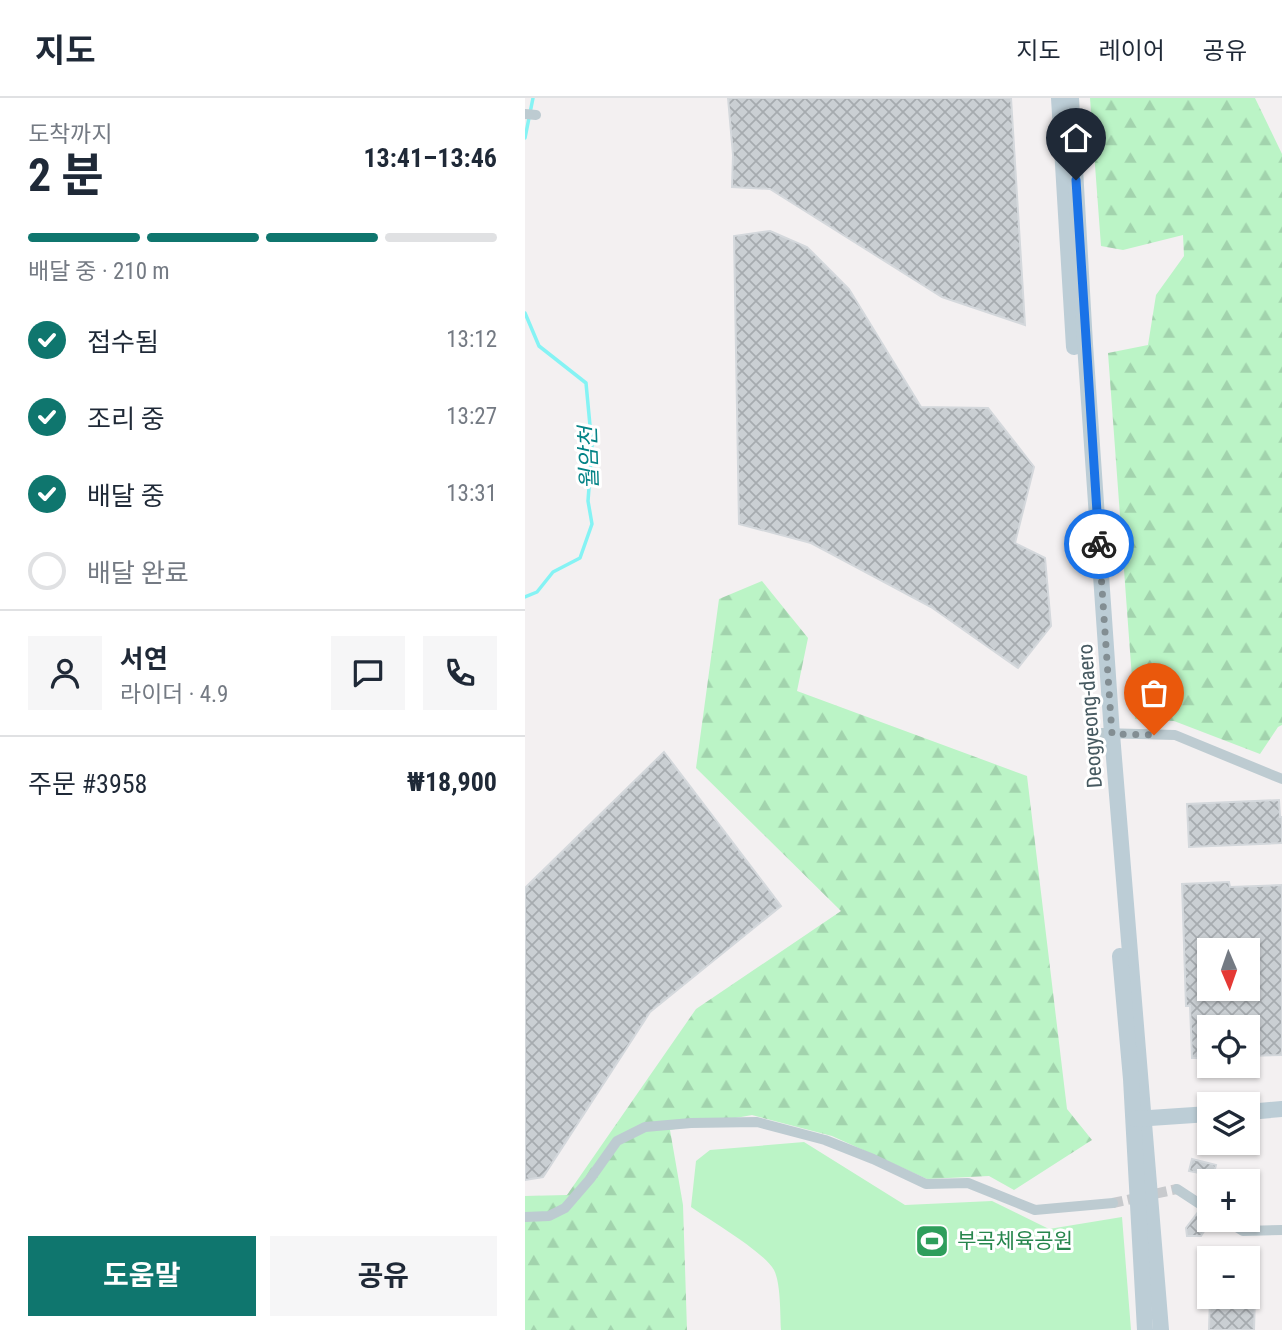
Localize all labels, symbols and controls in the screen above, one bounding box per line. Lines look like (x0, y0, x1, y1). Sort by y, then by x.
text: 지도 (35, 31, 96, 70)
text: 지도 (1016, 37, 1061, 65)
text: 레이어 (1099, 37, 1165, 65)
text: 공유 (1203, 37, 1247, 65)
pin (1046, 108, 1106, 180)
icon: home (1057, 119, 1095, 157)
text: 도착까지 (28, 121, 113, 148)
text: 13:41–13:46 (363, 143, 497, 173)
text: 2 분 (28, 148, 104, 202)
text: 배달 중 · 210 m (28, 258, 170, 285)
icon: check (28, 321, 66, 359)
text: 13:12 (446, 326, 497, 353)
text: 접수됨 (87, 327, 159, 357)
icon: check (28, 398, 66, 436)
text: 13:27 (446, 403, 497, 430)
text: 조리 중 (87, 404, 165, 434)
water label: 월암천 (574, 423, 604, 490)
icon: check (28, 475, 66, 513)
text: 13:31 (446, 480, 497, 507)
text: 배달 중 (87, 481, 165, 511)
courier (1064, 509, 1134, 579)
icon: bike (1080, 525, 1118, 563)
text: 배달 완료 (87, 558, 189, 588)
button: person (28, 636, 102, 710)
button: chat (331, 636, 405, 710)
button: phone (423, 636, 497, 710)
street label: Deogyeong-daero (1073, 643, 1107, 789)
text: 서연 (120, 644, 168, 674)
pin (1124, 663, 1184, 735)
icon: bag (1135, 674, 1173, 712)
text: 라이더 · 4.9 (120, 681, 228, 708)
text: ₩18,900 (407, 767, 497, 797)
text: 주문 #3958 (28, 769, 147, 799)
north arrow (1197, 938, 1260, 1001)
map controls (1197, 938, 1260, 1309)
button: locate (1197, 1015, 1260, 1078)
button: layers (1197, 1092, 1260, 1155)
button: + (1197, 1169, 1260, 1232)
sports icon: 부곡체육공원 (913, 1222, 951, 1260)
place label: 부곡체육공원 (957, 1229, 1073, 1253)
button: 도움말 (28, 1236, 256, 1316)
button: 공유 (270, 1236, 497, 1316)
button: − (1197, 1246, 1260, 1309)

